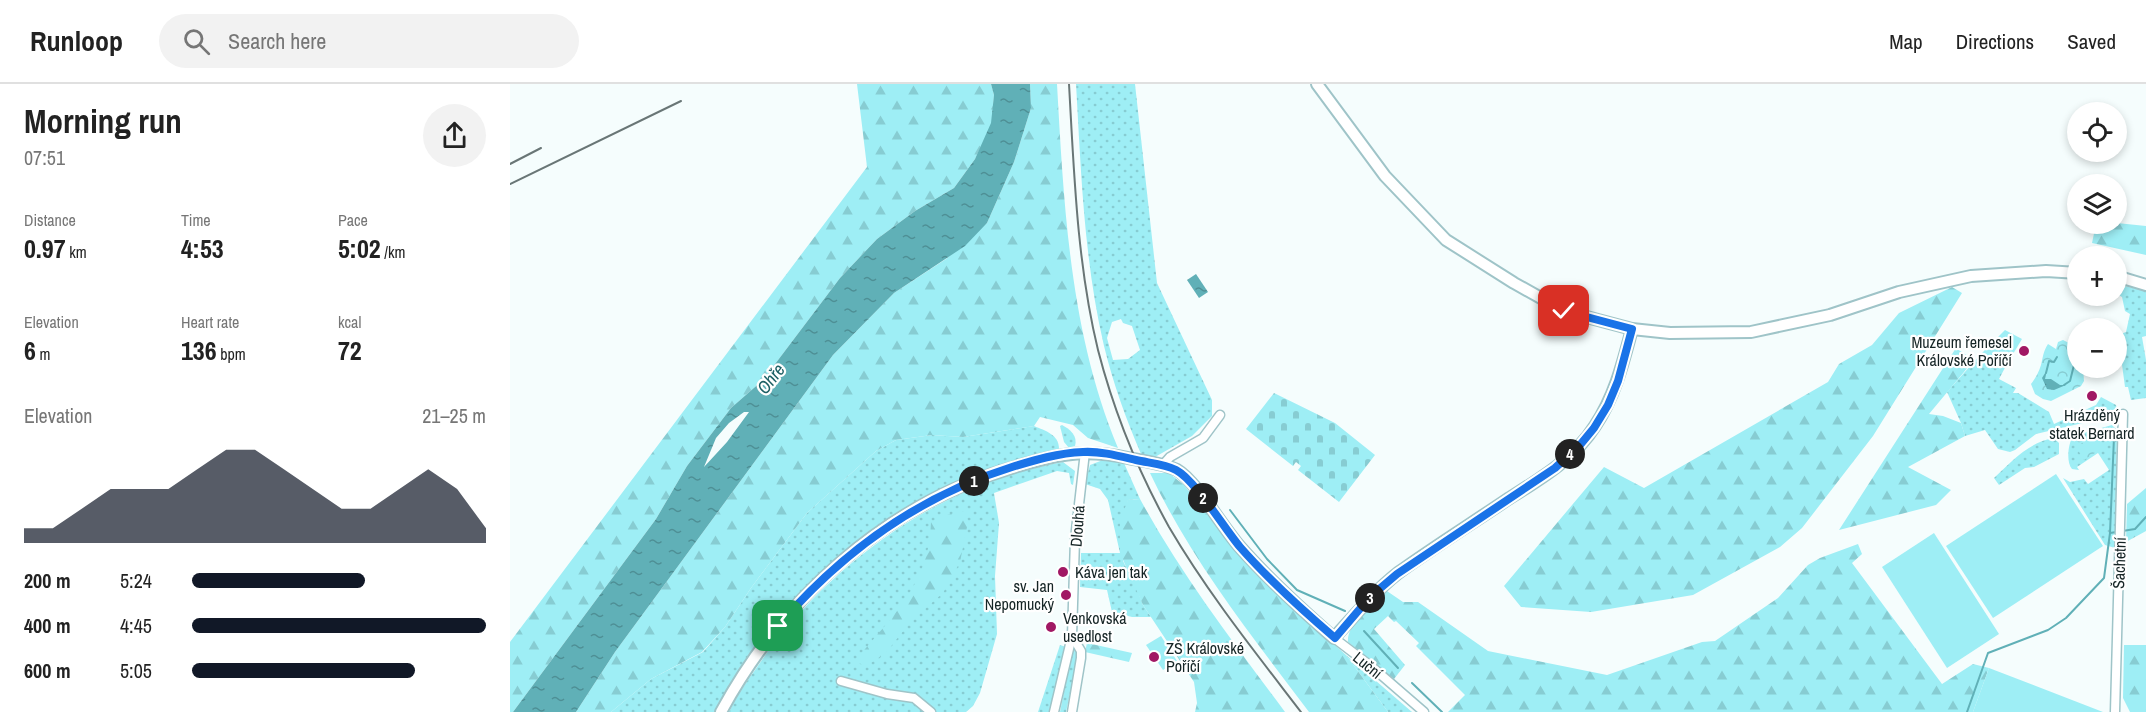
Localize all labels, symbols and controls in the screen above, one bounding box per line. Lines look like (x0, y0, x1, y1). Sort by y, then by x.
search box (159, 14, 579, 68)
text: Runloop (30, 22, 123, 60)
icon: search (180, 25, 213, 58)
text: Search here (228, 26, 326, 56)
text: Map (1889, 27, 1923, 56)
text: Directions (1956, 27, 2034, 56)
text: Saved (2067, 27, 2116, 56)
text: Morning run (24, 99, 182, 143)
map controls (2067, 102, 2127, 378)
button: locate (2067, 102, 2127, 162)
button: share (423, 104, 486, 167)
text: 07:51 (24, 144, 65, 171)
button: layers (2067, 174, 2127, 234)
text: Distance (24, 209, 76, 231)
text: Time (181, 209, 211, 231)
text: Pace (338, 209, 368, 231)
text: 0.97 (24, 231, 66, 266)
text: 4:53 (181, 231, 224, 266)
text: 5:02 (338, 231, 381, 266)
text: km (66, 241, 87, 263)
text: /km (381, 241, 405, 263)
button: + (2067, 246, 2127, 306)
pin (1538, 285, 1589, 336)
icon: check (1547, 294, 1580, 327)
text: Elevation (24, 311, 79, 333)
text: Heart rate (181, 311, 239, 333)
text: kcal (338, 311, 361, 333)
button: − (2067, 318, 2127, 378)
place label: Muzeum řemesel Královské Poříčí (1911, 331, 2012, 371)
text: 6 (24, 333, 36, 368)
text: 136 (181, 333, 217, 368)
text: 72 (338, 333, 362, 368)
text: m (36, 343, 50, 365)
text: bpm (217, 343, 246, 365)
marker: Muzeum řemesel Královské Poříčí (2017, 344, 2031, 358)
water label: Ohře (751, 358, 791, 399)
marker: Hrázděný statek Bernard (2085, 389, 2099, 403)
text: Elevation (24, 402, 92, 429)
text: 21–25 m (422, 402, 486, 429)
place label: Hrázděný statek Bernard (2049, 404, 2135, 444)
pin: 4 (1555, 439, 1585, 469)
text: 4 (1566, 443, 1574, 465)
pin: 1 (959, 466, 989, 496)
text: 1 (970, 470, 978, 492)
pin: 2 (1188, 483, 1218, 513)
text: 2 (1199, 487, 1207, 509)
street label: Dlouhá (1065, 504, 1089, 548)
street label: Šachetní (2107, 536, 2131, 589)
place label: Káva jen tak (1075, 561, 1148, 583)
marker: Káva jen tak (1056, 565, 1070, 579)
text: 200 m (24, 567, 71, 594)
text: 5:24 (120, 567, 152, 594)
place label: sv. Jan Nepomucký (985, 575, 1054, 615)
pin: 3 (1355, 583, 1385, 613)
text: 3 (1366, 587, 1374, 609)
marker: sv. Jan Nepomucký (1059, 588, 1073, 602)
pin (752, 600, 803, 651)
place label: Venkovská usedlost (1063, 607, 1127, 647)
icon: arrive (761, 609, 794, 642)
text: 400 m (24, 612, 71, 639)
text: 4:45 (120, 612, 152, 639)
marker: Venkovská usedlost (1044, 620, 1058, 634)
place label: ZŠ Královské Poříčí (1166, 637, 1244, 677)
street label: Luční (1349, 646, 1388, 684)
marker: ZŠ Královské Poříčí (1147, 650, 1161, 664)
text: 600 m (24, 657, 71, 684)
text: 5:05 (120, 657, 152, 684)

